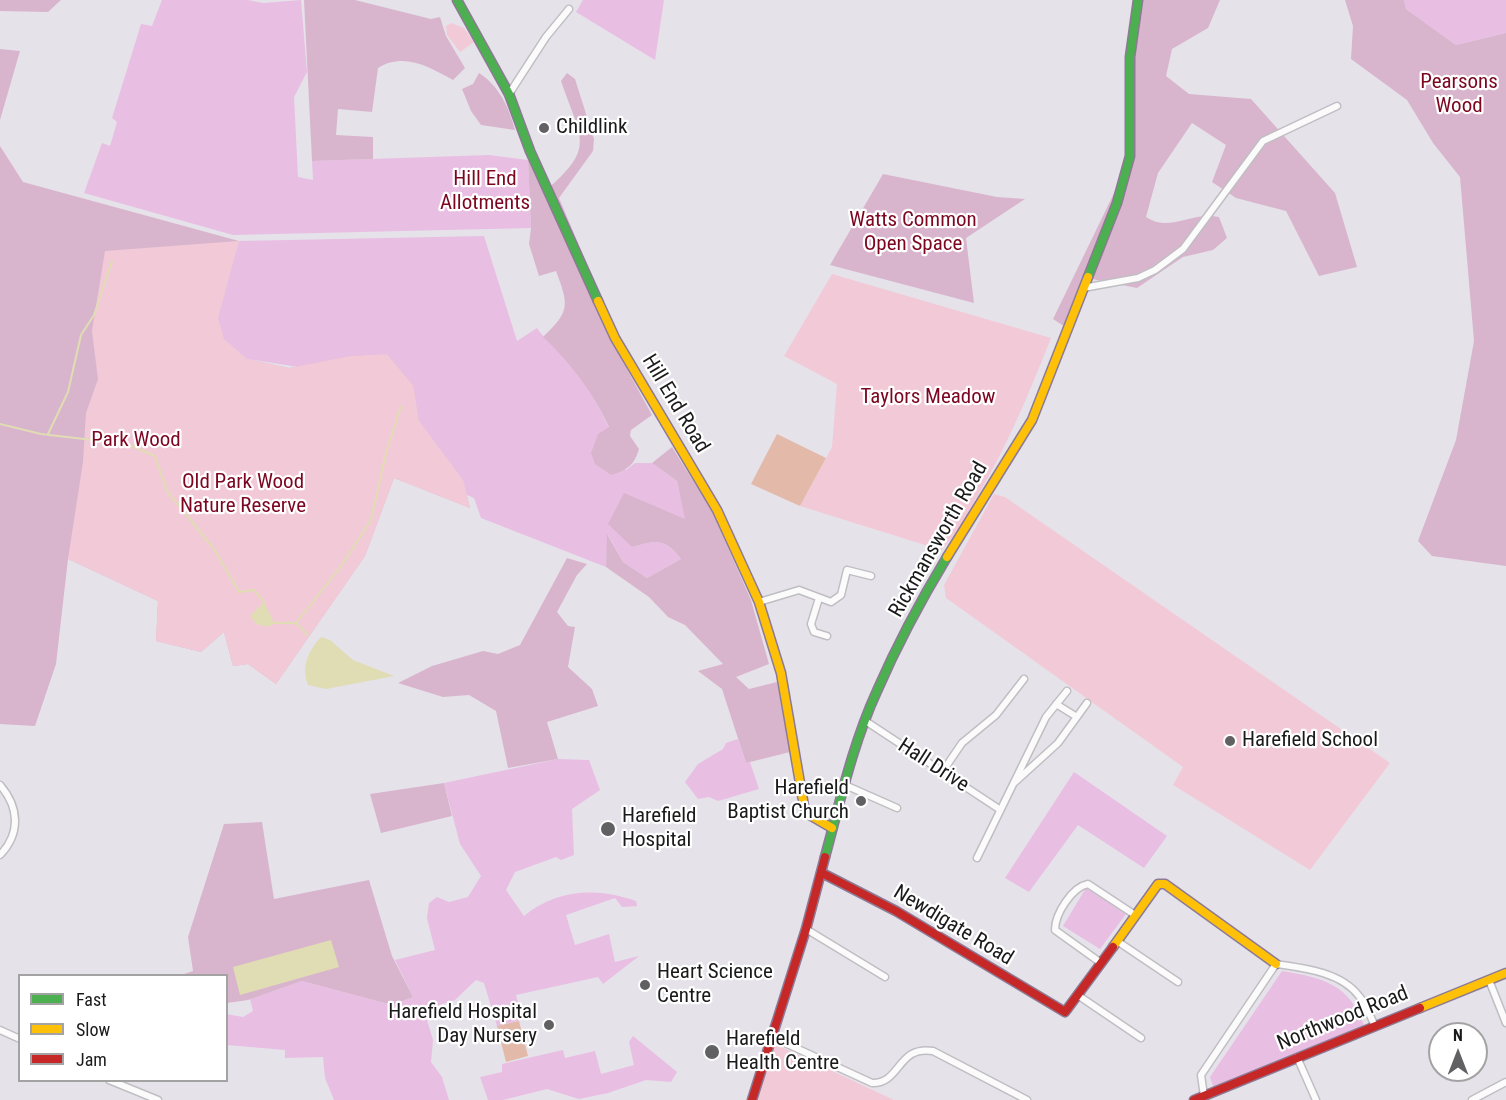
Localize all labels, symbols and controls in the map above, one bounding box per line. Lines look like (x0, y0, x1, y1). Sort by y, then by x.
park label: Pearsons Wood (1420, 70, 1498, 120)
place label: Childlink (556, 115, 627, 141)
marker: Childlink (537, 121, 551, 135)
park label: Hill End Allotments (440, 167, 530, 217)
park label: Watts Common Open Space (849, 208, 977, 258)
street label: Hill End Road (636, 350, 714, 458)
park label: Taylors Meadow (861, 385, 995, 411)
park label: Park Wood (91, 428, 181, 454)
street label: Rickmansworth Road (884, 458, 994, 622)
park label: Old Park Wood Nature Reserve (180, 470, 306, 520)
place label: Harefield School (1242, 728, 1378, 754)
street label: Hall Drive (893, 734, 973, 798)
marker: Harefield School (1223, 734, 1237, 748)
place label: Harefield Baptist Church (727, 776, 849, 826)
marker: Harefield Baptist Church (854, 794, 868, 808)
place label: Harefield Hospital (622, 804, 697, 854)
marker: Harefield Hospital (599, 820, 617, 838)
street label: Newdigate Road (889, 880, 1017, 972)
place label: Heart Science Centre (657, 960, 773, 1010)
legend (18, 974, 228, 1082)
marker: Heart Science Centre (638, 978, 652, 992)
street label: Northwood Road (1274, 981, 1412, 1057)
text: Fast (76, 989, 107, 1010)
place label: Harefield Hospital Day Nursery (388, 1000, 537, 1050)
marker: Harefield Hospital Day Nursery (542, 1018, 556, 1032)
text: Slow (76, 1019, 110, 1040)
north arrow (1428, 1022, 1488, 1082)
text: N (1453, 1026, 1463, 1045)
place label: Harefield Health Centre (726, 1027, 839, 1077)
marker: Harefield Health Centre (703, 1043, 721, 1061)
text: Jam (76, 1049, 107, 1070)

